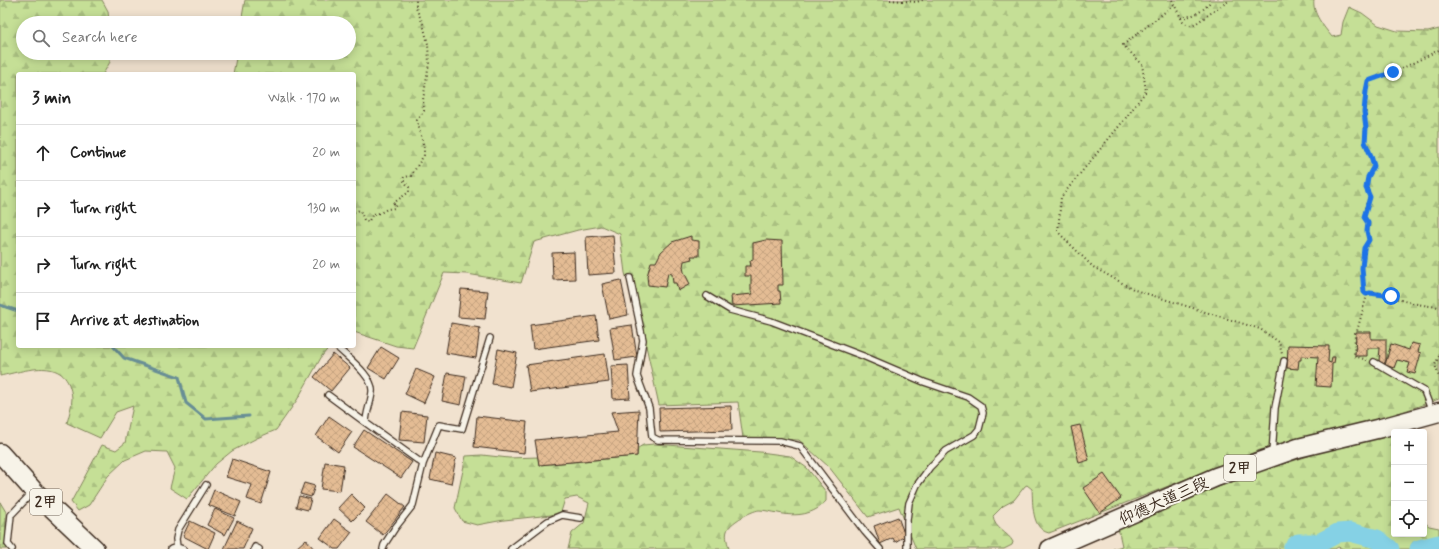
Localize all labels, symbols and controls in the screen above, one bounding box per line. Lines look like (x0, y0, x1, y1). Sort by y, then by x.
search box (16, 16, 356, 60)
icon: search (30, 27, 52, 49)
text: Search here (62, 28, 138, 48)
route end (1384, 63, 1402, 81)
text: 3 min (32, 87, 71, 109)
text: Walk · 170 m (268, 90, 340, 107)
icon: ahead (32, 142, 54, 164)
text: Continue (70, 143, 126, 163)
text: 20 m (312, 144, 340, 161)
icon: right (32, 198, 54, 220)
text: Turn right (70, 199, 137, 219)
text: 130 m (307, 200, 340, 217)
icon: right (32, 254, 54, 276)
text: Turn right (70, 255, 137, 275)
text: 20 m (312, 256, 340, 273)
route start (1382, 287, 1400, 305)
icon: arrive (32, 310, 54, 332)
text: Arrive at destination (70, 311, 199, 331)
map controls (1391, 429, 1427, 537)
button: + (1391, 429, 1427, 465)
road number: 2甲 (1224, 455, 1256, 481)
button: − (1391, 465, 1427, 501)
street label: 仰德大道三段 (1115, 472, 1212, 530)
road number: 2甲 (30, 489, 62, 515)
button: locate (1391, 501, 1427, 537)

